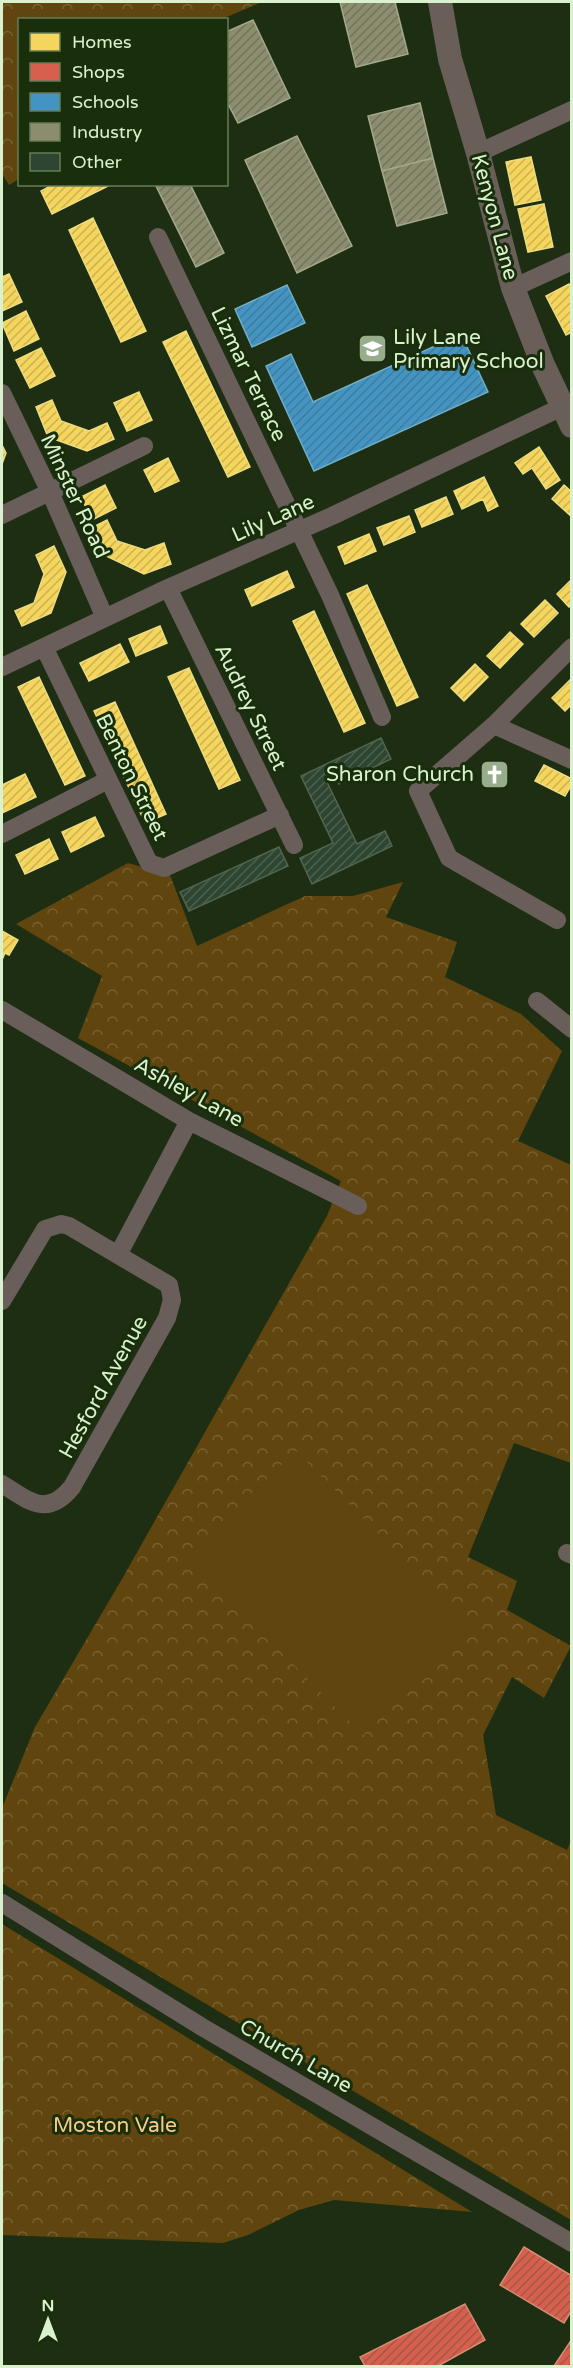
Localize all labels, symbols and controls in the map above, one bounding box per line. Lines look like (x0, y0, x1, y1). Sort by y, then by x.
legend (18, 18, 228, 186)
text: Homes (72, 31, 132, 53)
text: Shops (72, 61, 125, 83)
text: Schools (72, 91, 139, 113)
text: Industry (72, 121, 143, 143)
text: Other (72, 151, 122, 173)
street label: Kenyon Lane (466, 151, 523, 283)
street label: Lizmar Terrace (205, 303, 292, 446)
place label: Lily Lane Primary School (393, 325, 544, 374)
school or university icon: Lily Lane Primary School (356, 333, 388, 365)
street label: Minster Road (35, 430, 114, 562)
street label: Lily Lane (228, 489, 319, 548)
street label: Audrey Street (209, 640, 292, 775)
street label: Benton Street (90, 710, 173, 845)
church icon: Sharon Church (479, 758, 511, 790)
place label: Sharon Church (326, 762, 474, 787)
street label: Ashley Lane (130, 1052, 248, 1133)
street label: Hesford Avenue (54, 1311, 153, 1463)
street label: Church Lane (235, 2014, 357, 2099)
park label: Moston Vale (53, 2113, 177, 2138)
north arrow (18, 2290, 78, 2350)
text: N (42, 2296, 54, 2316)

